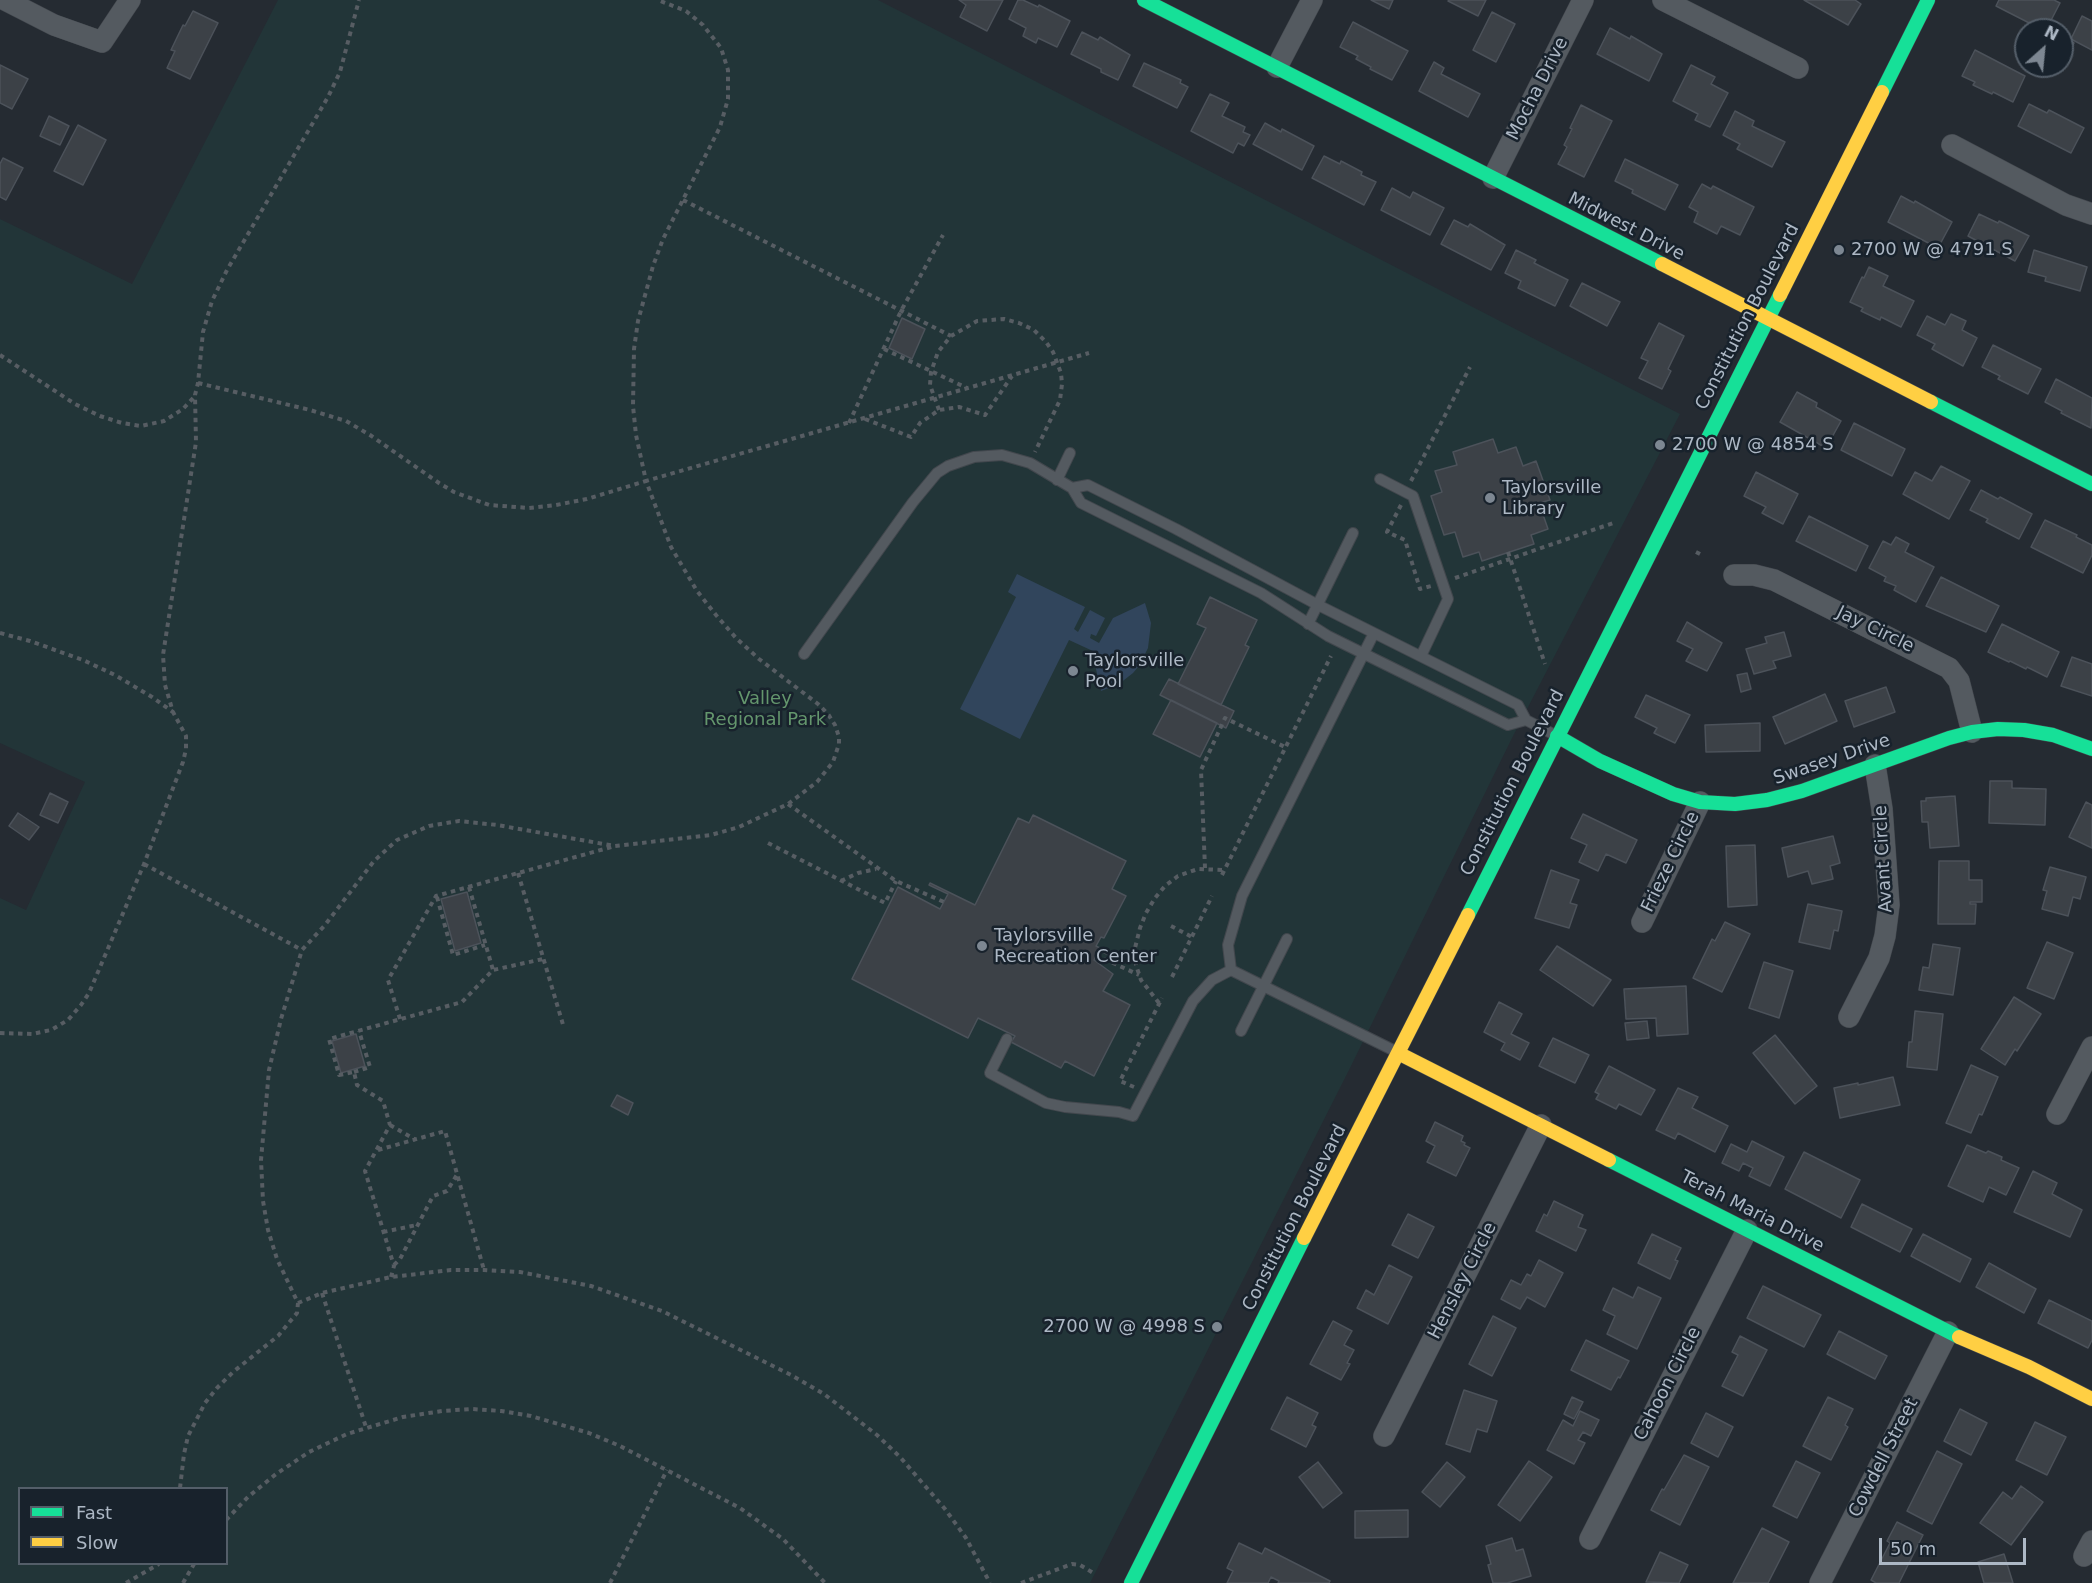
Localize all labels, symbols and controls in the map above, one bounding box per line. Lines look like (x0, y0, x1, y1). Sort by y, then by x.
north arrow (2014, 18, 2074, 78)
text: N (2041, 22, 2062, 45)
street label: Mocha Drive (1503, 34, 1573, 144)
street label: Midwest Drive (1564, 188, 1688, 266)
street label: Constitution Boulevard (1692, 220, 1804, 414)
place label: 2700 W @ 4791 S (1851, 239, 2013, 261)
marker: 2700 W @ 4791 S (1832, 243, 1846, 257)
place label: 2700 W @ 4854 S (1672, 434, 1834, 456)
marker: 2700 W @ 4854 S (1653, 438, 1667, 452)
place label: Taylorsville Library (1502, 477, 1601, 520)
marker: Taylorsville Library (1483, 491, 1497, 505)
street label: Jay Circle (1833, 602, 1917, 658)
place label: Taylorsville Pool (1085, 650, 1184, 692)
marker: Taylorsville Pool (1066, 664, 1080, 678)
street label: Constitution Boulevard (1457, 686, 1569, 880)
park label: Valley Regional Park (704, 688, 826, 730)
street label: Swasey Drive (1771, 730, 1893, 790)
street label: Avant Circle (1870, 805, 1898, 913)
street label: Frieze Circle (1637, 808, 1705, 916)
place label: Taylorsville Recreation Center (994, 925, 1157, 968)
marker: Taylorsville Recreation Center (975, 939, 989, 953)
street label: Constitution Boulevard (1239, 1121, 1351, 1315)
street label: Terah Maria Drive (1677, 1166, 1827, 1258)
street label: Hensley Circle (1424, 1219, 1502, 1343)
place label: 2700 W @ 4998 S (1043, 1316, 1205, 1338)
marker: 2700 W @ 4998 S (1210, 1320, 1224, 1334)
street label: Cahoon Circle (1630, 1324, 1706, 1444)
street label: Cowdell Street (1845, 1395, 1923, 1521)
legend (18, 1487, 228, 1565)
text: Fast (76, 1502, 112, 1523)
scale bar (1882, 1526, 2029, 1564)
text: Slow (76, 1532, 118, 1553)
text: 50 m (1890, 1538, 1936, 1559)

